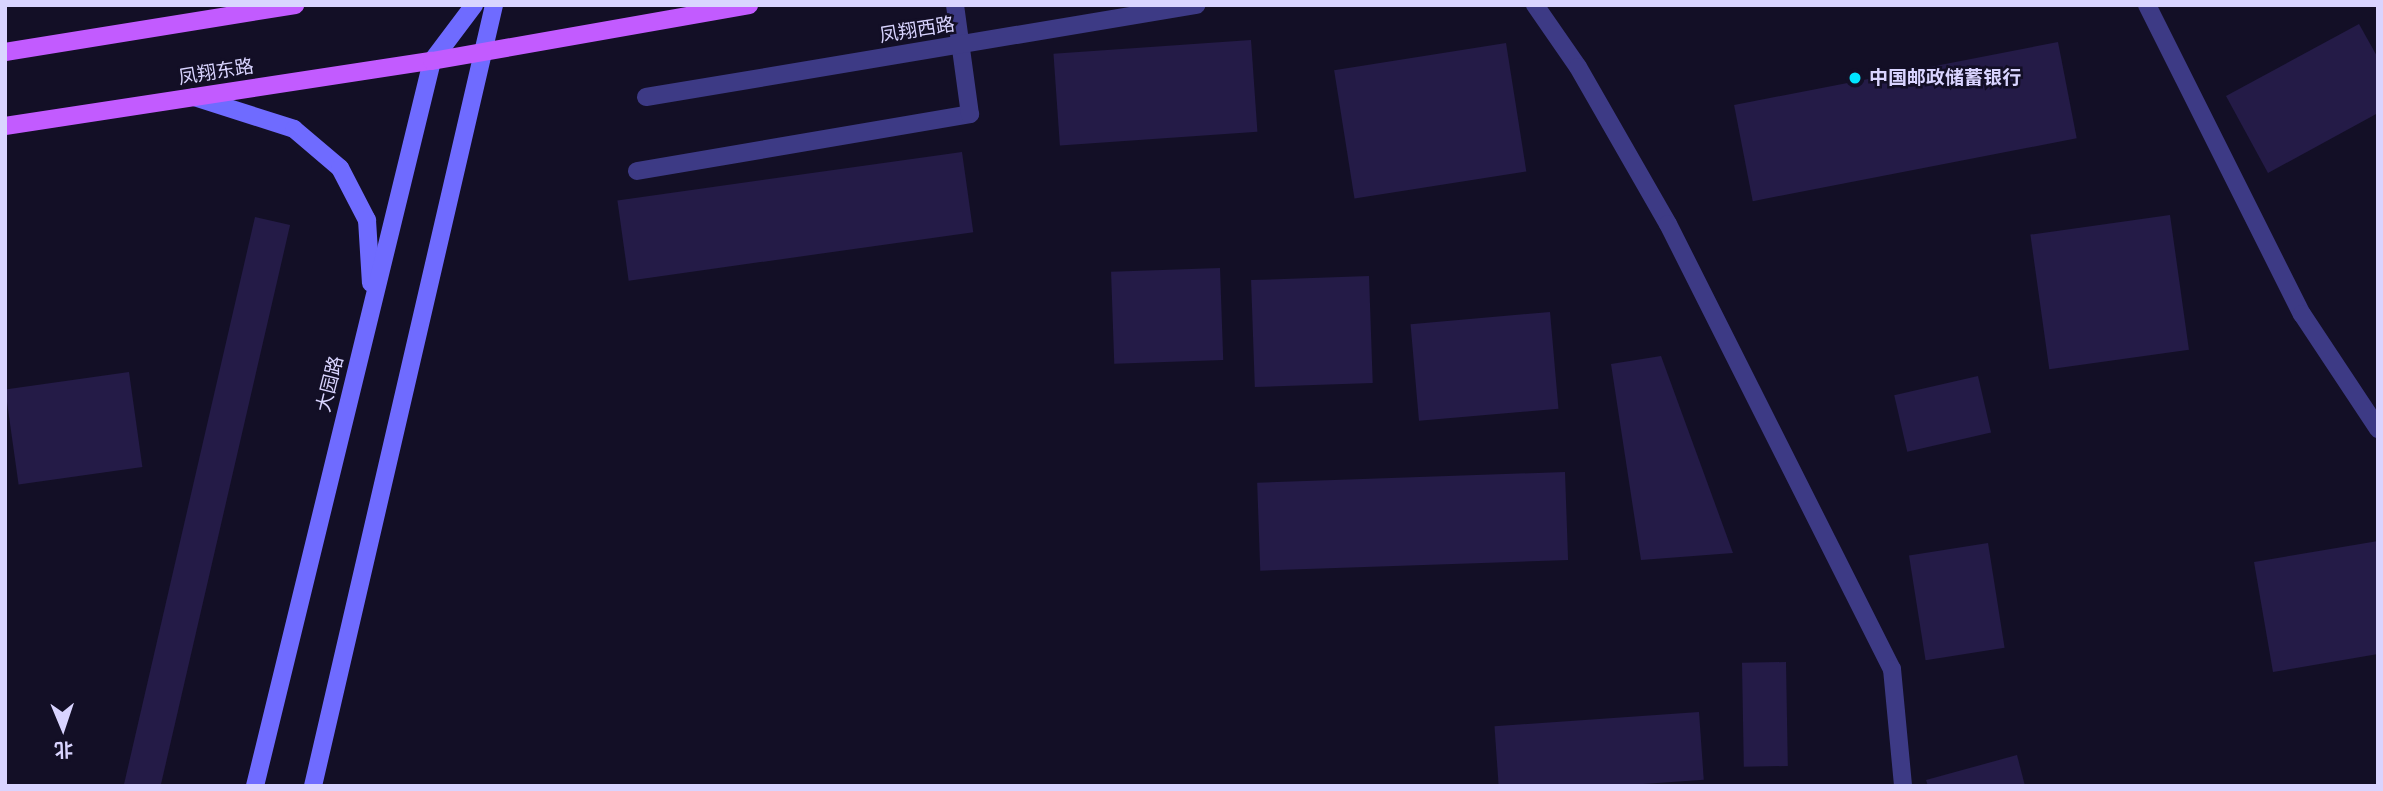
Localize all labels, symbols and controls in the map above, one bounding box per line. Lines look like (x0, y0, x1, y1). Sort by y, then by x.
street label: 凤翔西路 (878, 13, 956, 47)
street label: 凤翔东路 (177, 55, 255, 89)
place label: 中国邮政储蓄银行 (1869, 67, 2021, 89)
marker: 中国邮政储蓄银行 (1847, 70, 1863, 86)
street label: 大园路 (312, 354, 348, 414)
north arrow (28, 693, 98, 763)
text: 北 (54, 738, 74, 761)

